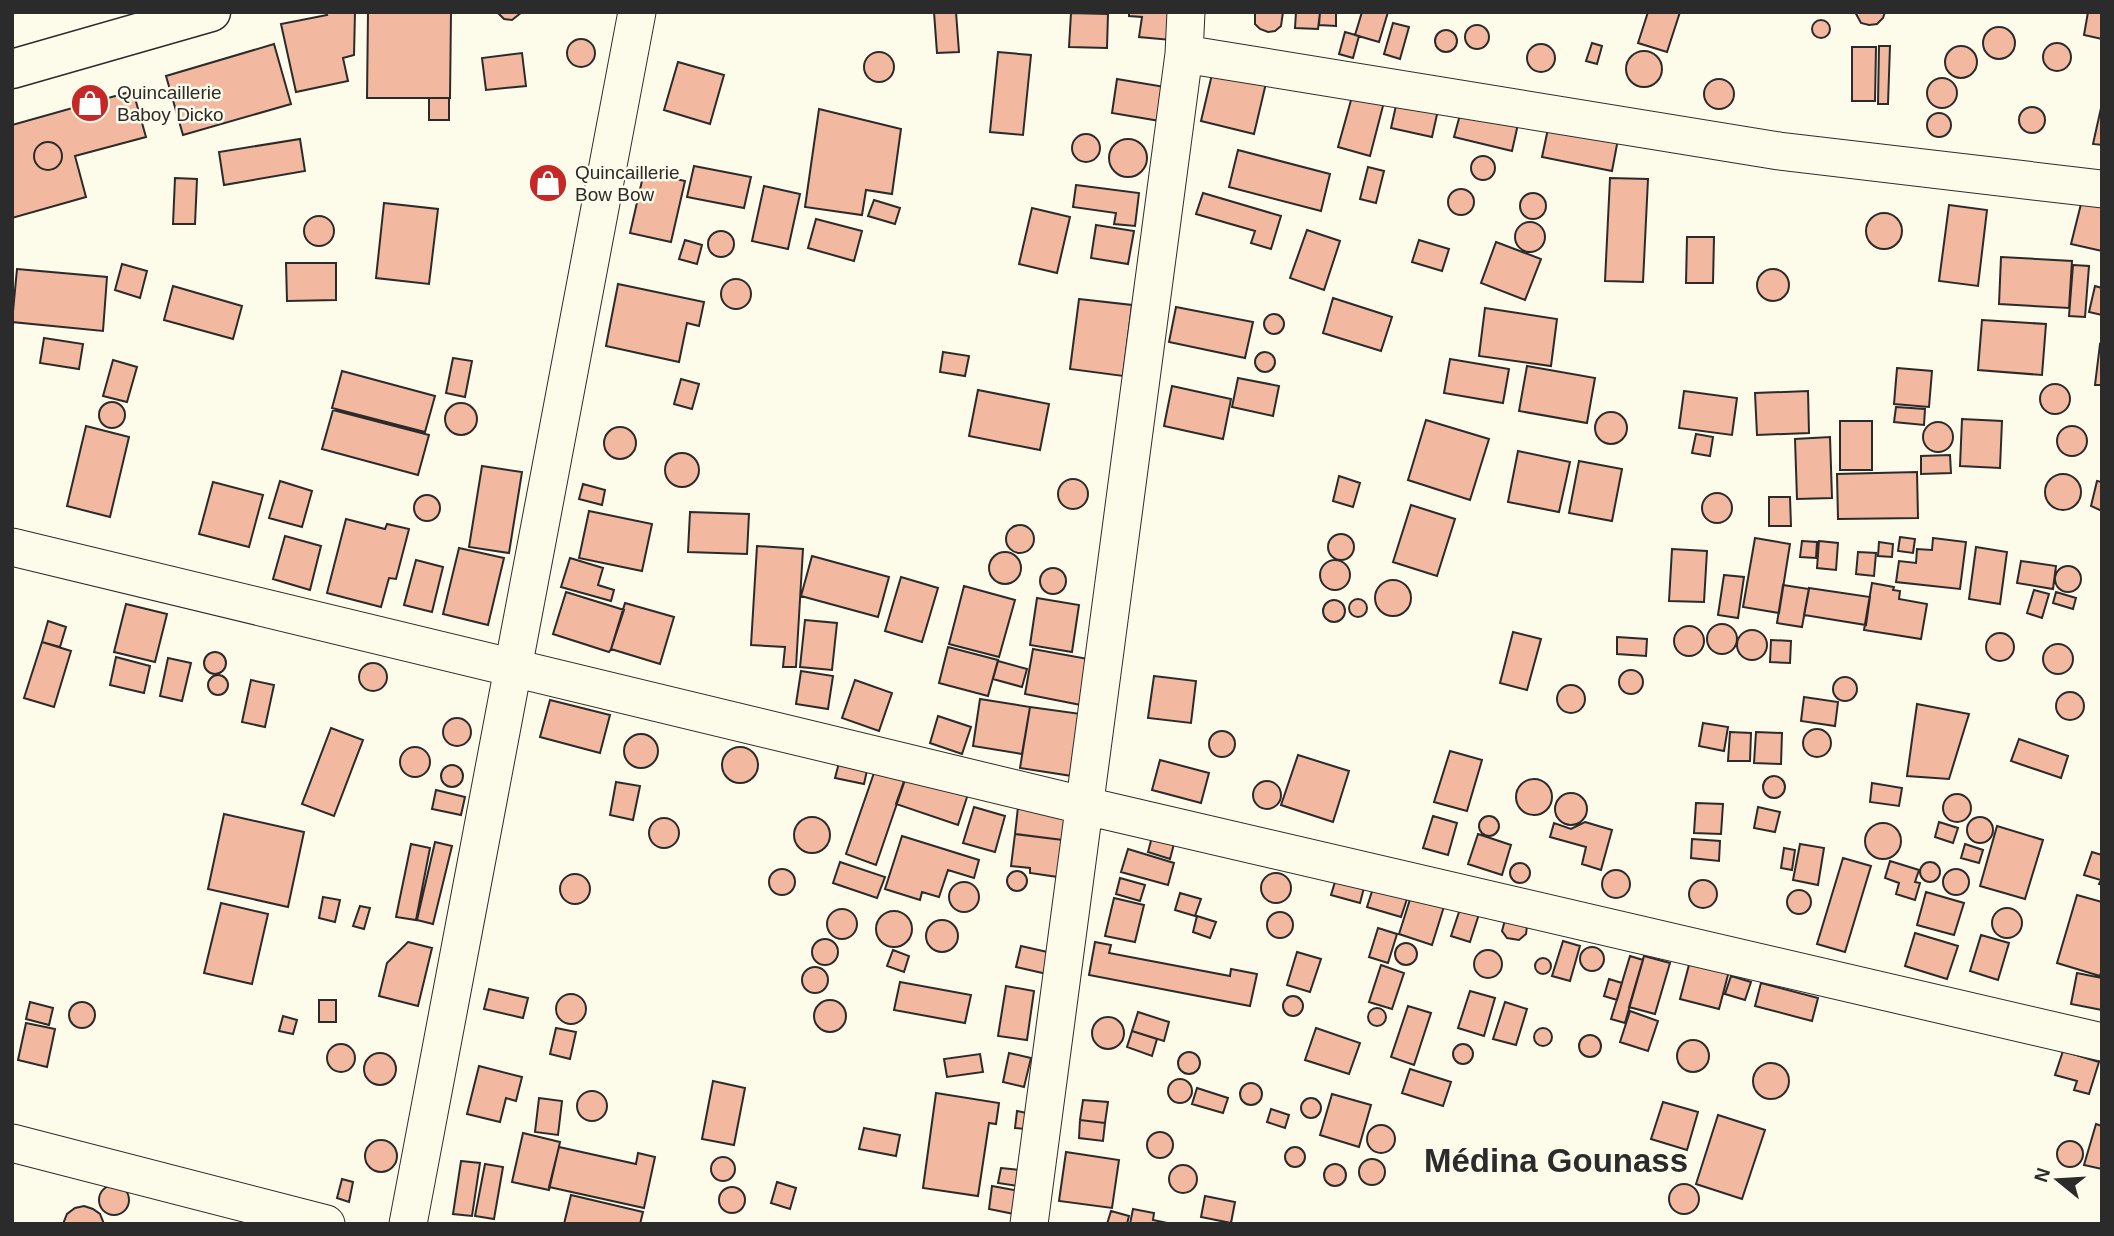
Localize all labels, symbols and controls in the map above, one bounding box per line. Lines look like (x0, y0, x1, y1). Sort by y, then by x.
shop icon: Quincaillerie Baboy Dicko (69, 82, 111, 124)
place label: Quincaillerie Baboy Dicko (117, 82, 224, 125)
shop icon: Quincaillerie Bow Bow (527, 162, 569, 204)
place label: Quincaillerie Bow Bow (575, 162, 680, 205)
district label: Médina Gounass (1424, 1142, 1688, 1179)
north arrow (2023, 1145, 2093, 1215)
text: N (2030, 1165, 2054, 1185)

